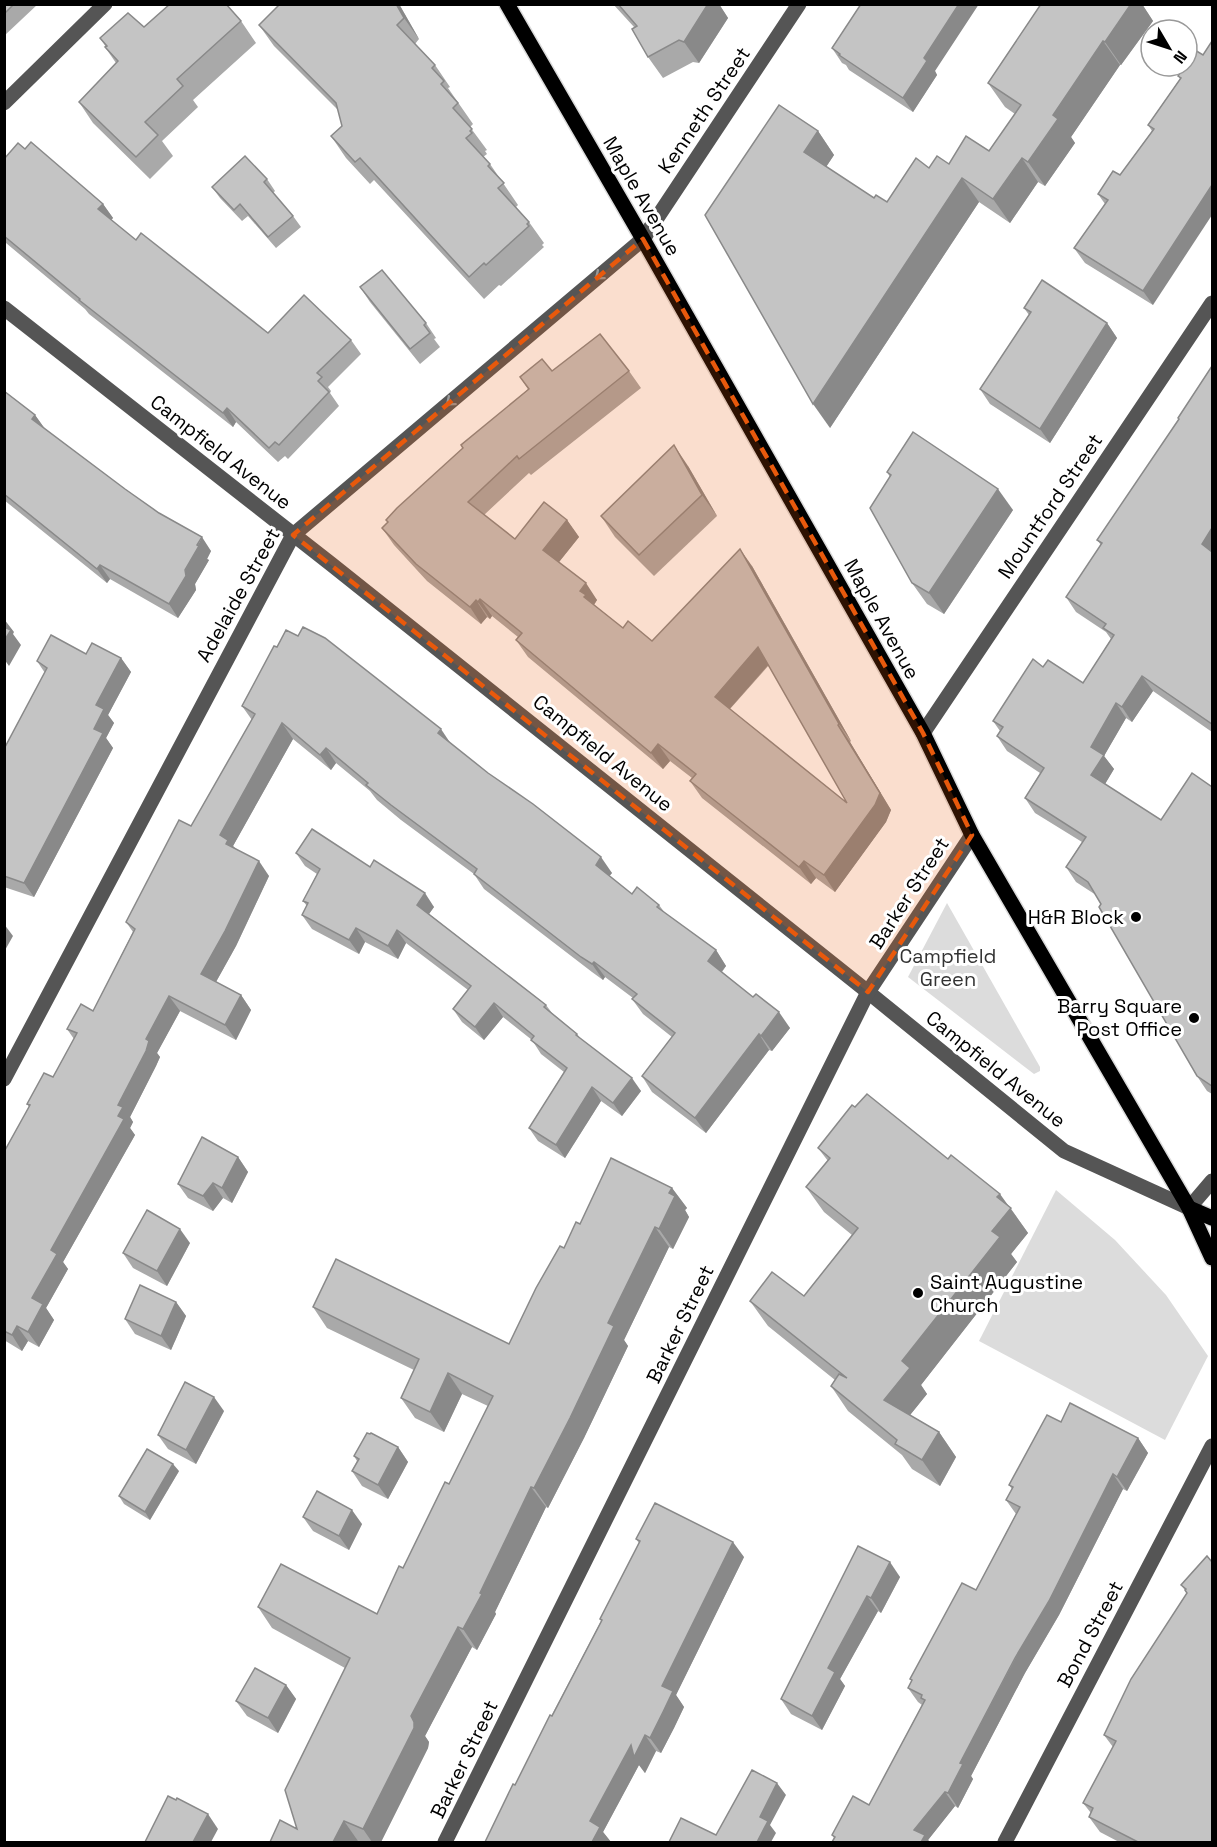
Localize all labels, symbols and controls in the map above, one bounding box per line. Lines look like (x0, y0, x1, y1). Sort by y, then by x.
north arrow (1139, 18, 1199, 78)
street label: Kenneth Street (652, 42, 756, 178)
text: N (1169, 46, 1192, 68)
street label: Maple Avenue (597, 132, 687, 260)
one-way arrow (595, 269, 606, 280)
street label: Campfield Avenue (145, 389, 297, 515)
one-way arrow (446, 395, 457, 406)
street label: Mountford Street (992, 428, 1108, 584)
street label: Adelaide Street (190, 523, 286, 667)
street label: Maple Avenue (838, 554, 926, 684)
street label: Campfield Avenue (528, 689, 678, 817)
street label: Barker Street (863, 832, 955, 954)
place label: H&R Block (1028, 904, 1124, 930)
marker: H&R Block (1129, 910, 1143, 924)
park label: Campfield Green (900, 943, 996, 992)
place label: Barry Square Post Office (1057, 993, 1182, 1042)
street label: Campfield Avenue (921, 1005, 1071, 1133)
marker: Barry Square Post Office (1187, 1011, 1201, 1025)
street label: Barker Street (640, 1261, 720, 1387)
place label: Saint Augustine Church (930, 1269, 1083, 1318)
marker: Saint Augustine Church (911, 1286, 925, 1300)
street label: Bond Street (1051, 1576, 1129, 1692)
street label: Barker Street (424, 1696, 504, 1822)

